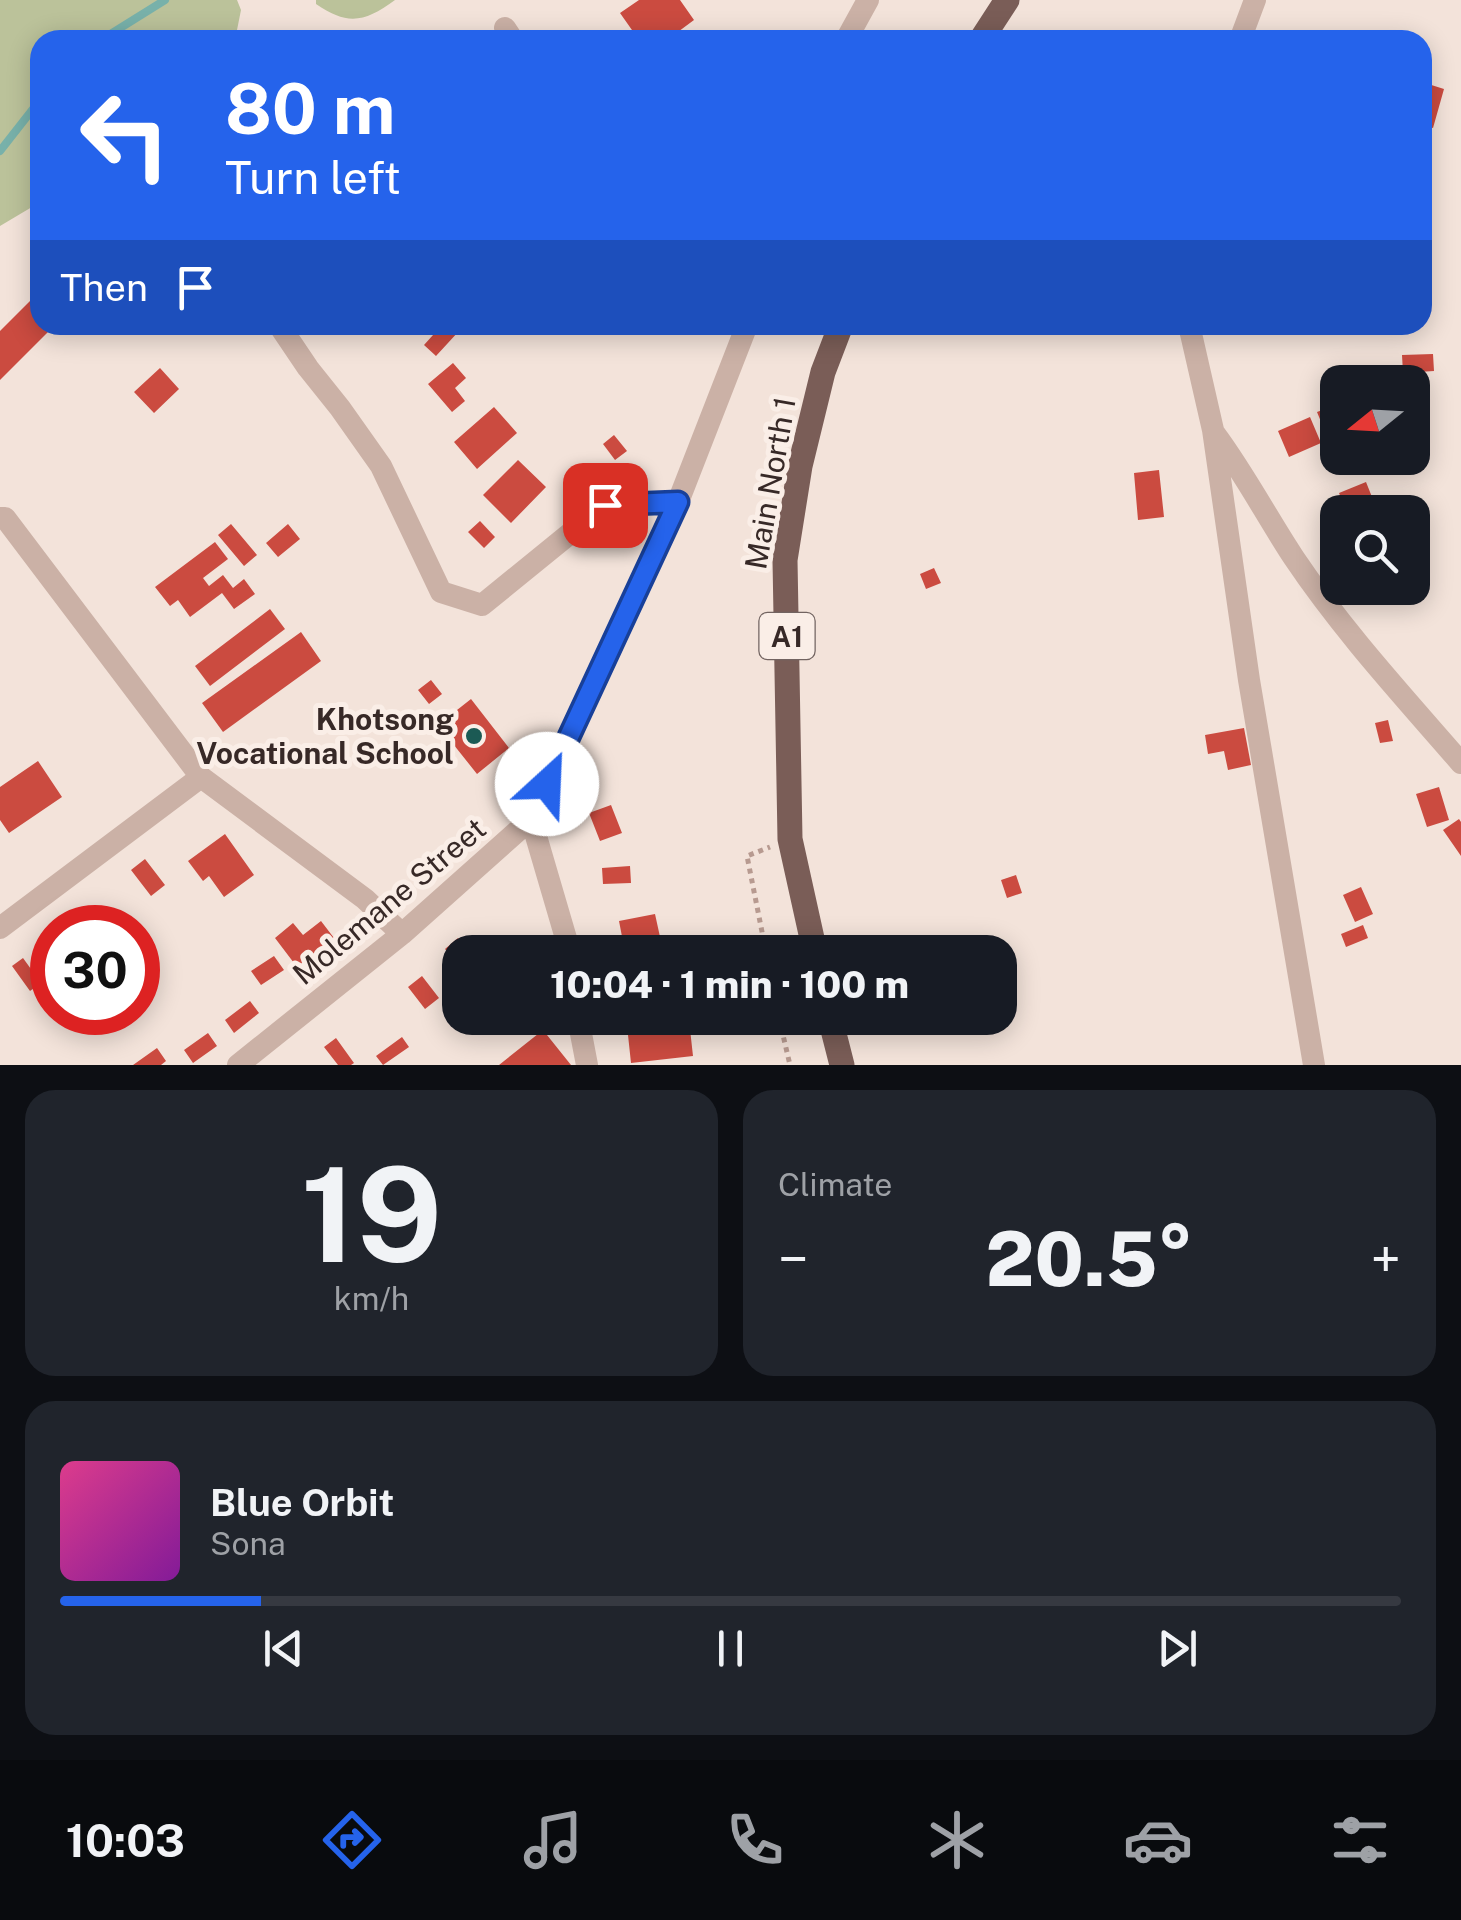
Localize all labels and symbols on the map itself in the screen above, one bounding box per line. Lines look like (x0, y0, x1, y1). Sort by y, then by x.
north arrow (1320, 365, 1430, 475)
street label: Main North 1 (737, 394, 803, 572)
pin (563, 463, 648, 548)
road number: A1 (760, 613, 814, 659)
place label: Khotsong Vocational School (196, 701, 454, 771)
marker: Khotsong Vocational School (463, 725, 485, 747)
position arrow (495, 732, 599, 836)
street label: Molemane Street (285, 810, 493, 992)
speed limit sign: 30 (30, 905, 160, 1035)

